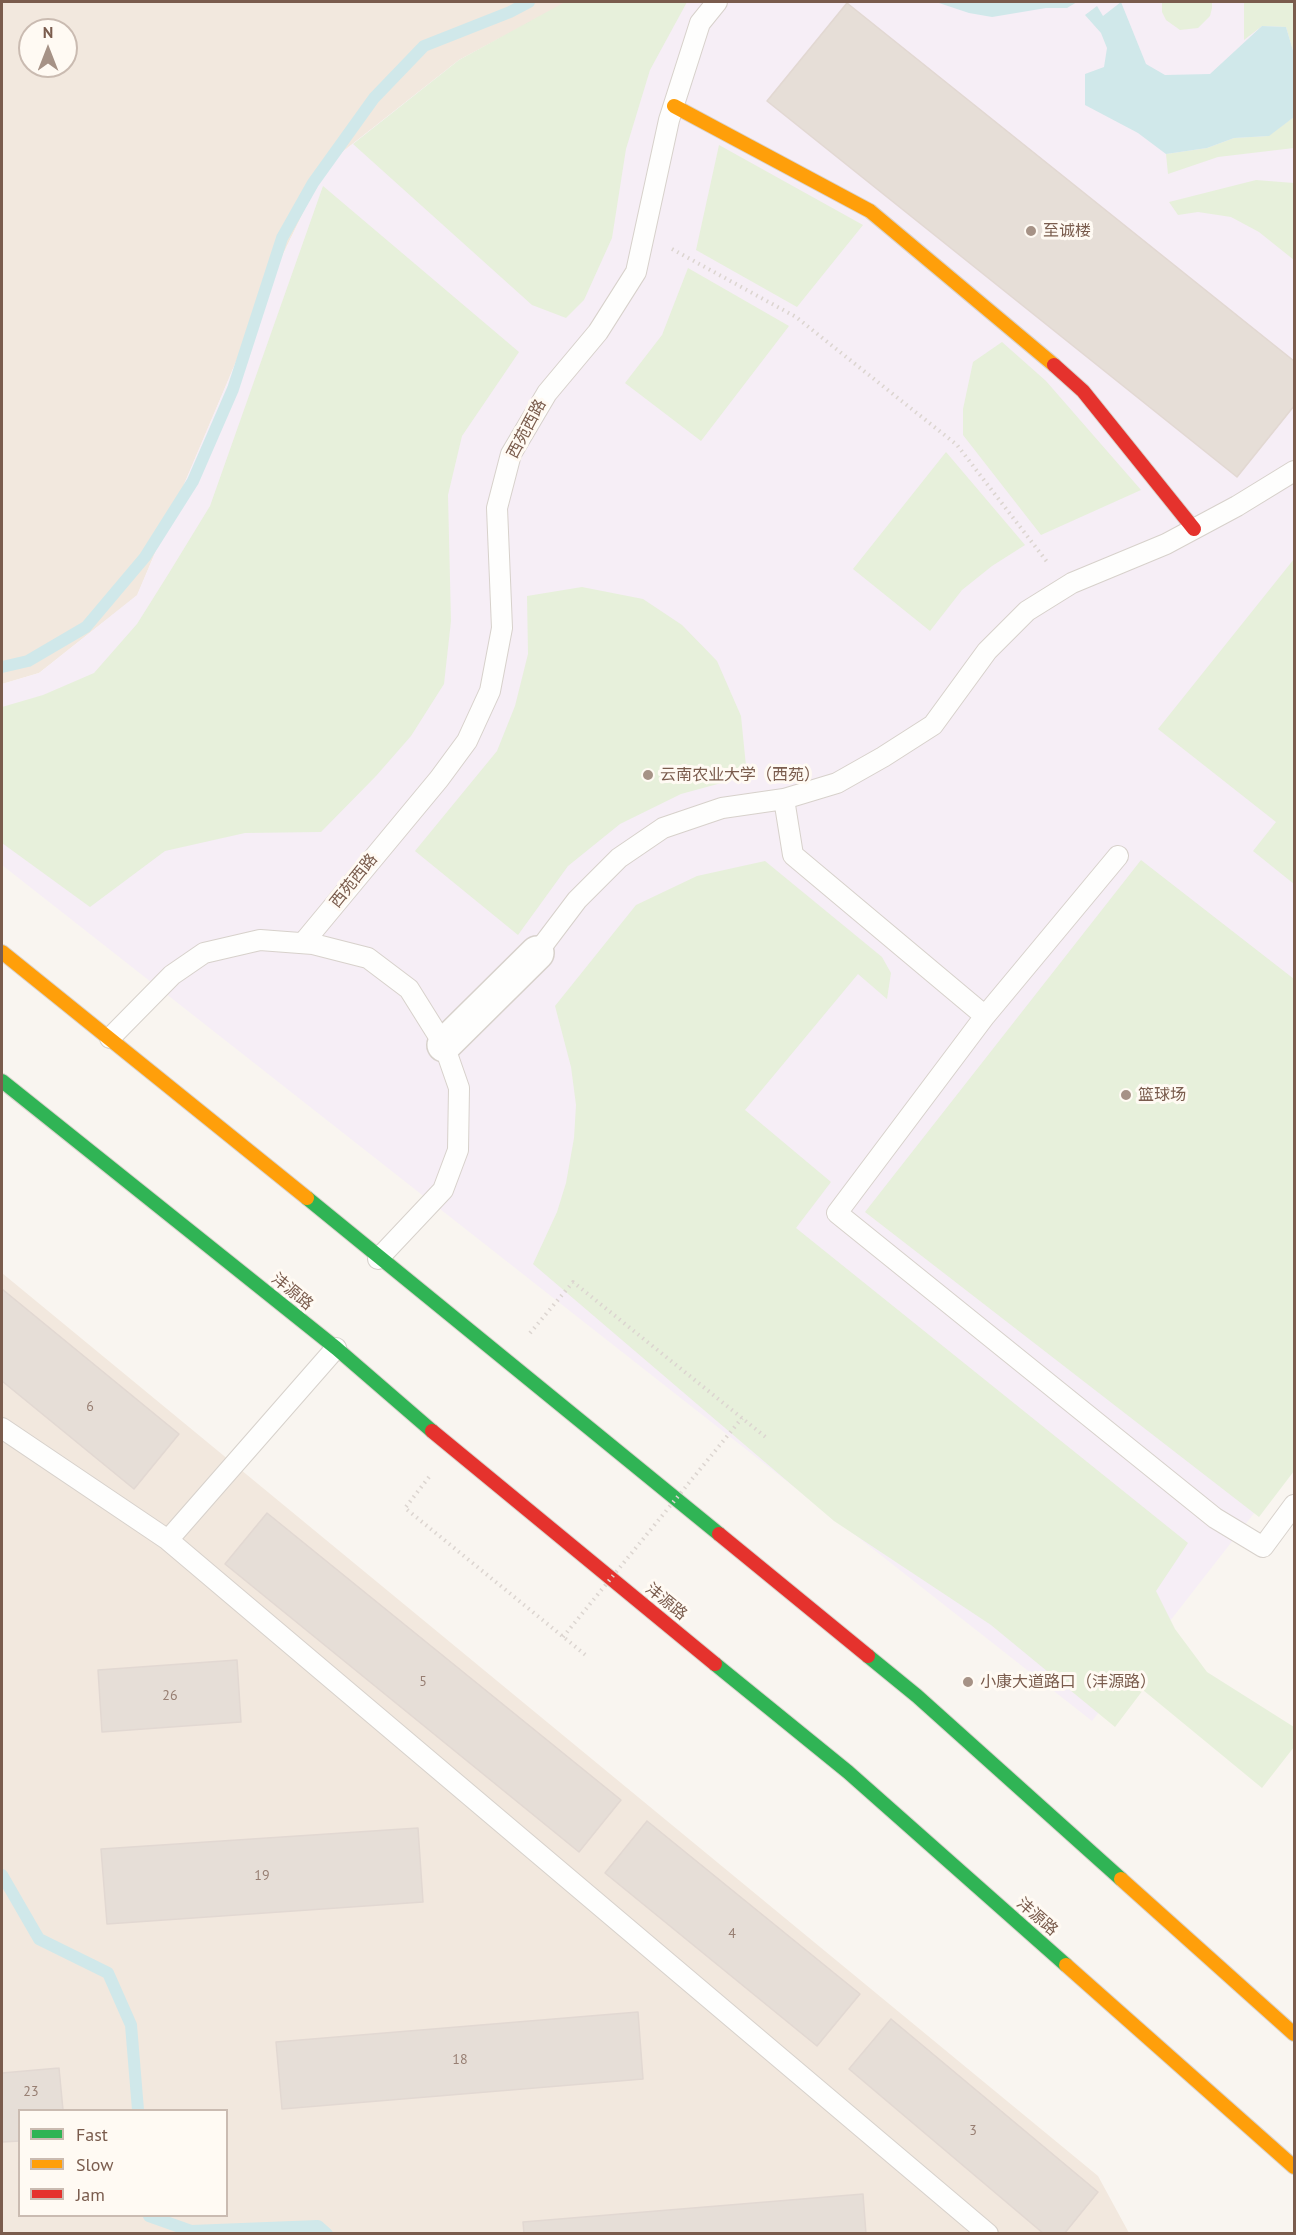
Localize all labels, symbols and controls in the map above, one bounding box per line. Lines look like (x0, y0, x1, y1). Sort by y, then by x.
north arrow (18, 18, 78, 78)
text: N (43, 22, 53, 42)
place label: 至诚楼 (1043, 221, 1091, 241)
marker: 至诚楼 (1024, 224, 1038, 238)
street label: 西苑西路 (504, 396, 550, 462)
place label: 云南农业大学（西苑） (660, 765, 820, 785)
marker: 云南农业大学（西苑） (641, 768, 655, 782)
street label: 西苑西路 (326, 850, 382, 912)
place label: 篮球场 (1138, 1085, 1186, 1105)
marker: 篮球场 (1119, 1088, 1133, 1102)
street label: 沣源路 (267, 1269, 317, 1315)
house number: 6 (86, 1399, 94, 1415)
street label: 沣源路 (641, 1579, 691, 1625)
place label: 小康大道路口（沣源路） (980, 1672, 1156, 1692)
house number: 5 (419, 1674, 427, 1690)
marker: 小康大道路口（沣源路） (961, 1675, 975, 1689)
house number: 26 (162, 1688, 178, 1704)
house number: 19 (254, 1868, 270, 1884)
street label: 沣源路 (1013, 1894, 1061, 1940)
house number: 4 (728, 1926, 736, 1942)
house number: 18 (452, 2052, 468, 2068)
house number: 23 (23, 2084, 39, 2100)
legend (18, 2109, 228, 2217)
text: Fast (76, 2123, 108, 2146)
house number: 3 (969, 2123, 977, 2139)
text: Slow (76, 2153, 114, 2176)
text: Jam (76, 2183, 105, 2206)

